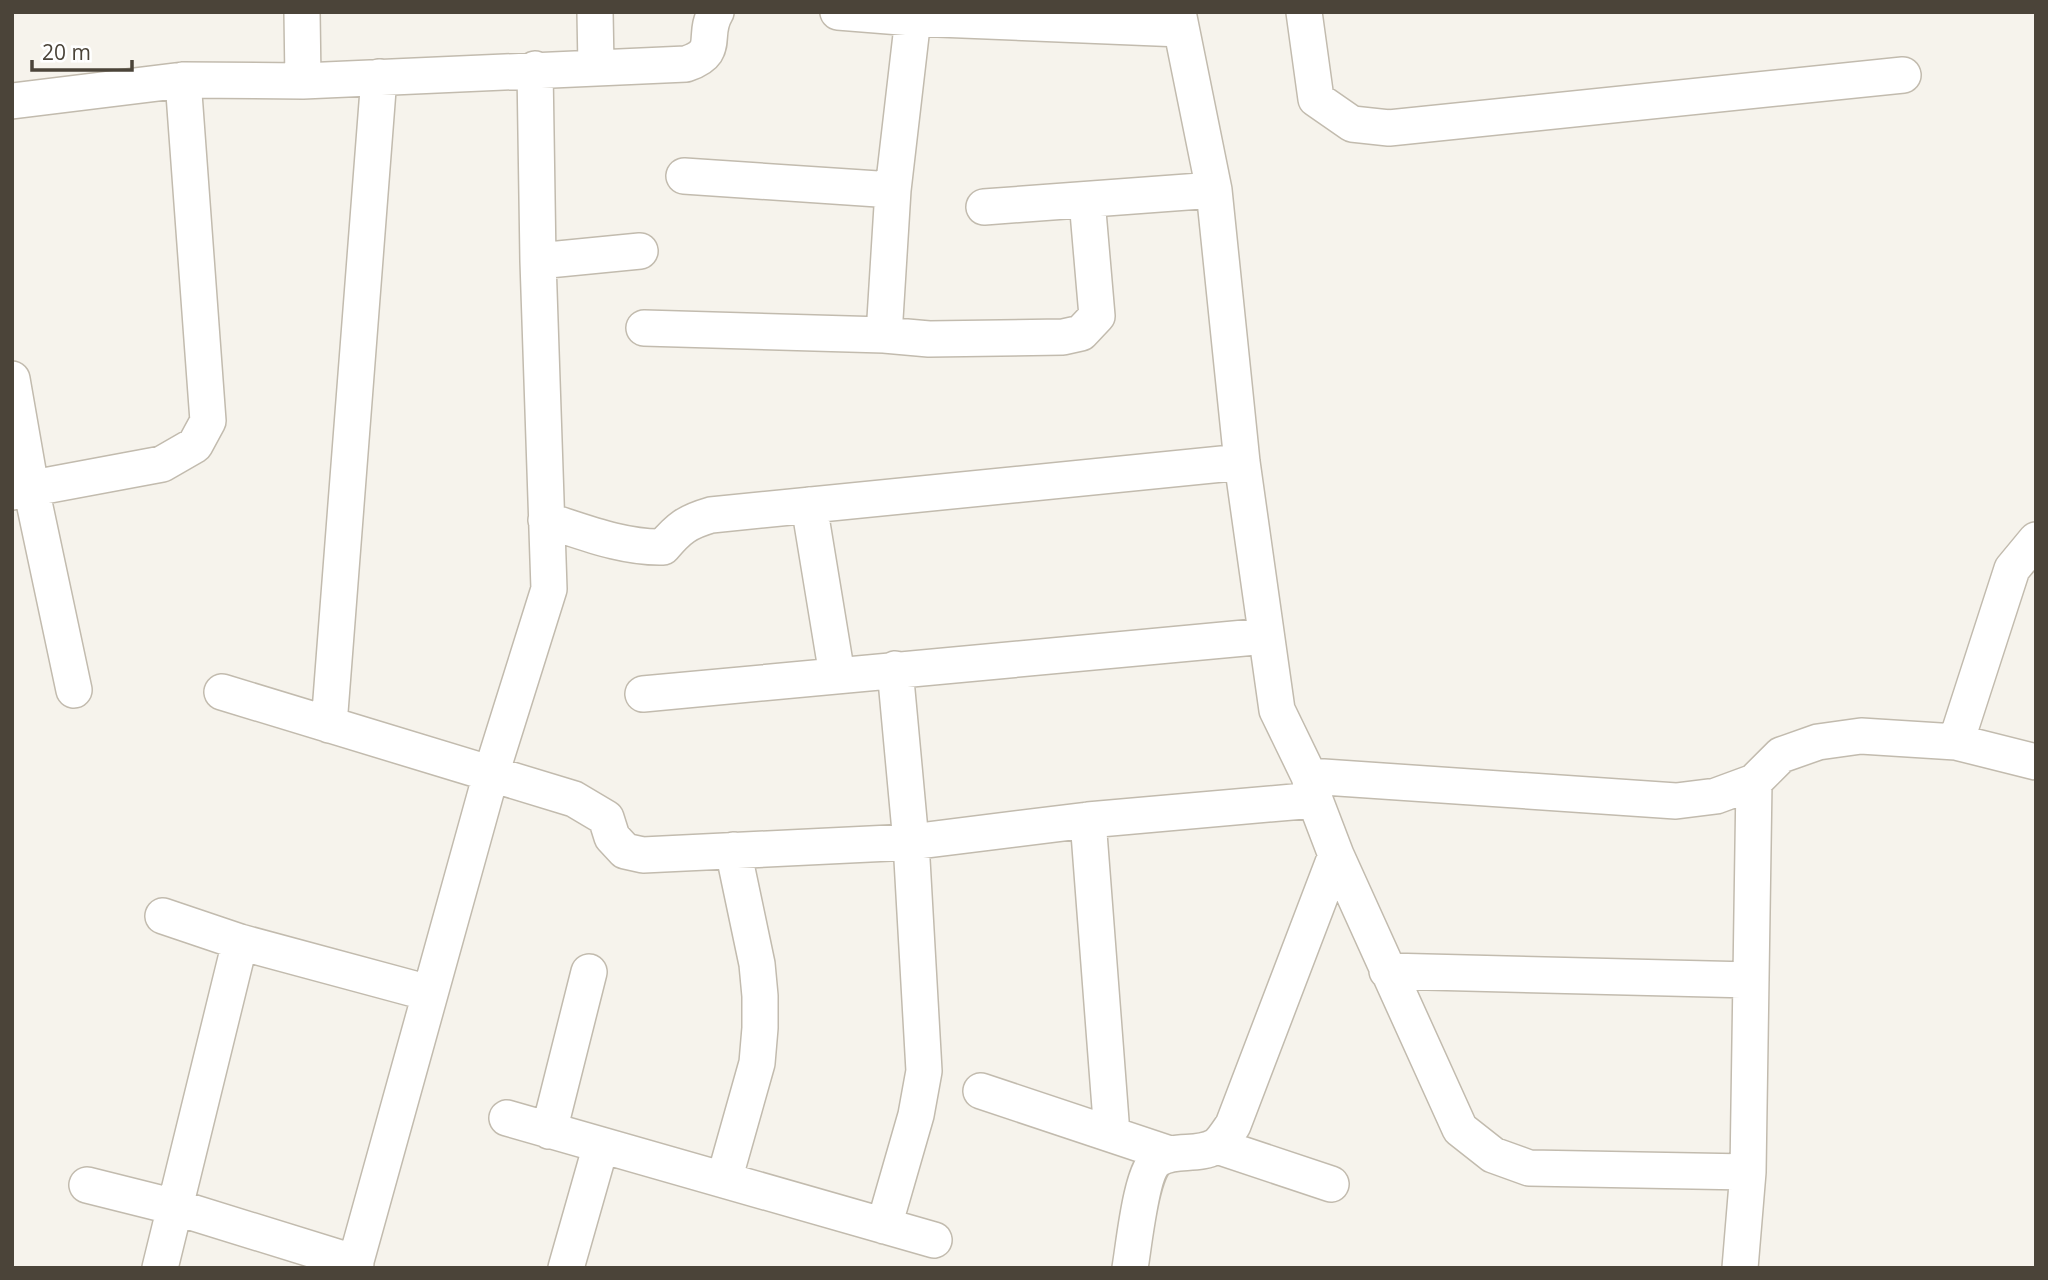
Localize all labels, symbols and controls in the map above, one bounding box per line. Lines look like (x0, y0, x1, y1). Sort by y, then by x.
scale bar (32, 28, 131, 72)
text: 20 m (42, 38, 91, 66)

